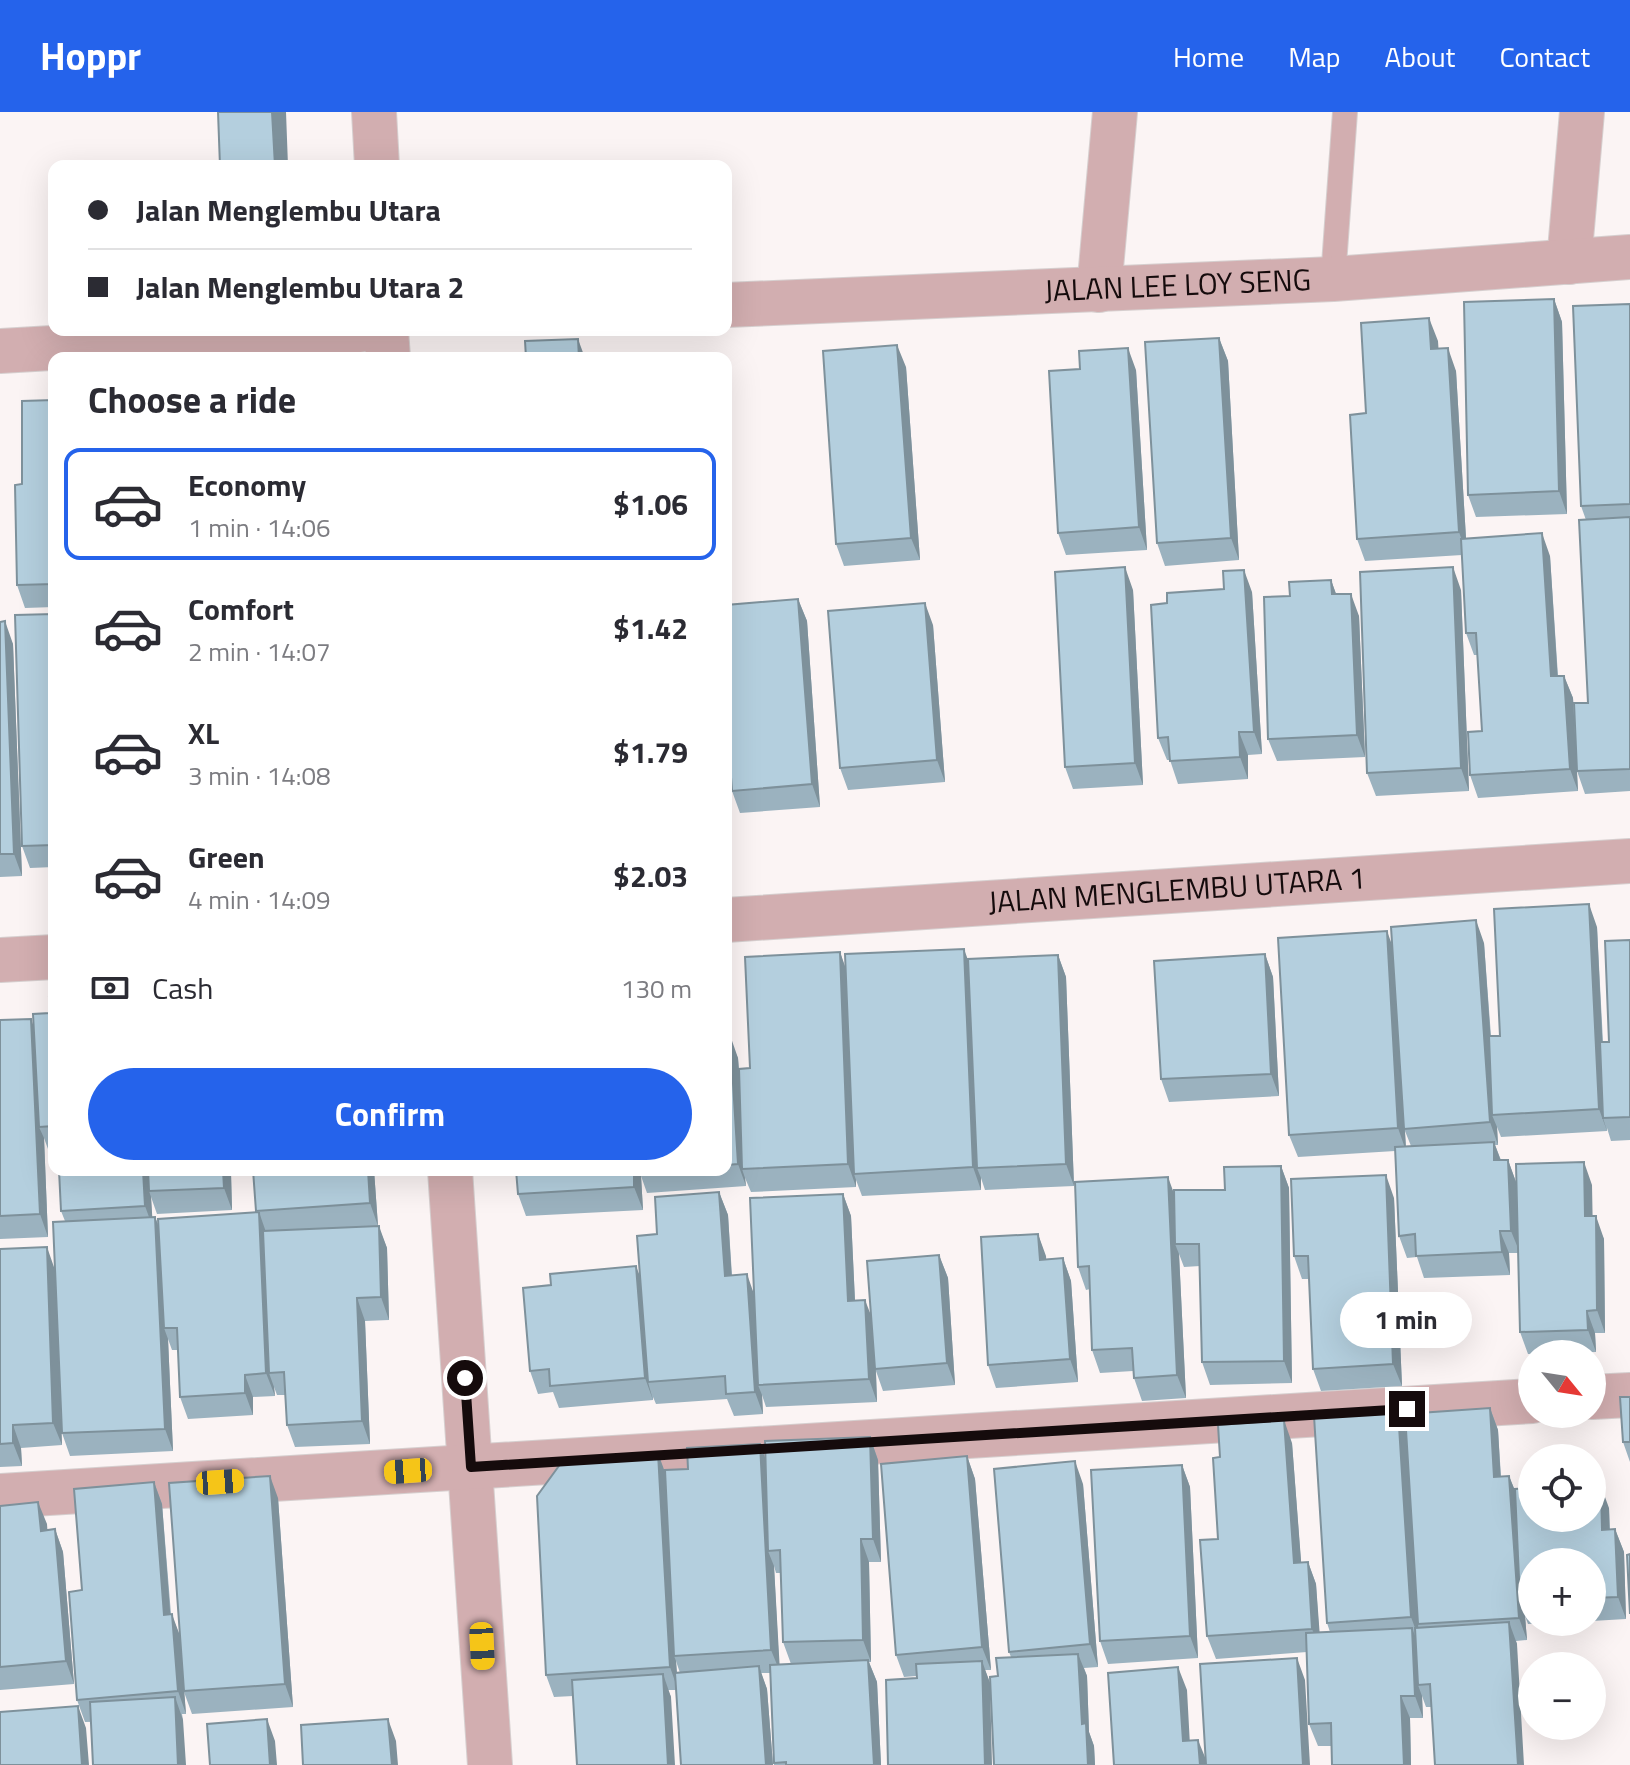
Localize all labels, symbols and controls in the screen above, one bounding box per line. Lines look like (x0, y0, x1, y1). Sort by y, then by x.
text: Hoppr (40, 27, 141, 85)
text: Home (1173, 35, 1244, 78)
text: Map (1288, 35, 1341, 78)
text: About (1385, 35, 1455, 78)
text: Contact (1499, 35, 1590, 78)
text: Jalan Menglembu Utara (136, 187, 441, 233)
street label: JALAN LEE LOY SENG (1043, 256, 1312, 313)
text: Jalan Menglembu Utara 2 (136, 264, 464, 310)
text: Choose a ride (88, 372, 296, 427)
text: Economy (188, 462, 306, 508)
icon: car (92, 468, 164, 540)
text: $1.06 (613, 481, 688, 527)
text: 1 min · 14:06 (188, 508, 331, 547)
text: Comfort (188, 586, 294, 632)
icon: car (92, 592, 164, 664)
text: $1.42 (613, 605, 688, 651)
text: 2 min · 14:07 (188, 632, 331, 671)
text: XL (188, 710, 219, 756)
icon: car (92, 716, 164, 788)
text: $1.79 (613, 729, 688, 775)
text: 3 min · 14:08 (188, 756, 331, 795)
text: Green (188, 834, 265, 880)
icon: car (92, 840, 164, 912)
text: $2.03 (613, 853, 688, 899)
street label: JALAN MENGLEMBU UTARA 1 (987, 854, 1367, 925)
text: 4 min · 14:09 (188, 880, 331, 919)
text: Cash (152, 965, 213, 1011)
icon: cash (88, 966, 132, 1010)
text: 130 m (621, 969, 692, 1008)
button: Confirm (88, 1068, 692, 1160)
callout: 1 min (1341, 1293, 1473, 1349)
text: 1 min (1374, 1300, 1438, 1339)
north arrow (1518, 1340, 1606, 1428)
map controls (1518, 1340, 1606, 1740)
route start (447, 1360, 483, 1396)
route end (1389, 1391, 1425, 1427)
button: locate (1518, 1444, 1606, 1532)
car (383, 1457, 433, 1485)
car (195, 1468, 245, 1496)
button: + (1518, 1548, 1606, 1636)
car (469, 1621, 495, 1671)
button: − (1518, 1652, 1606, 1740)

